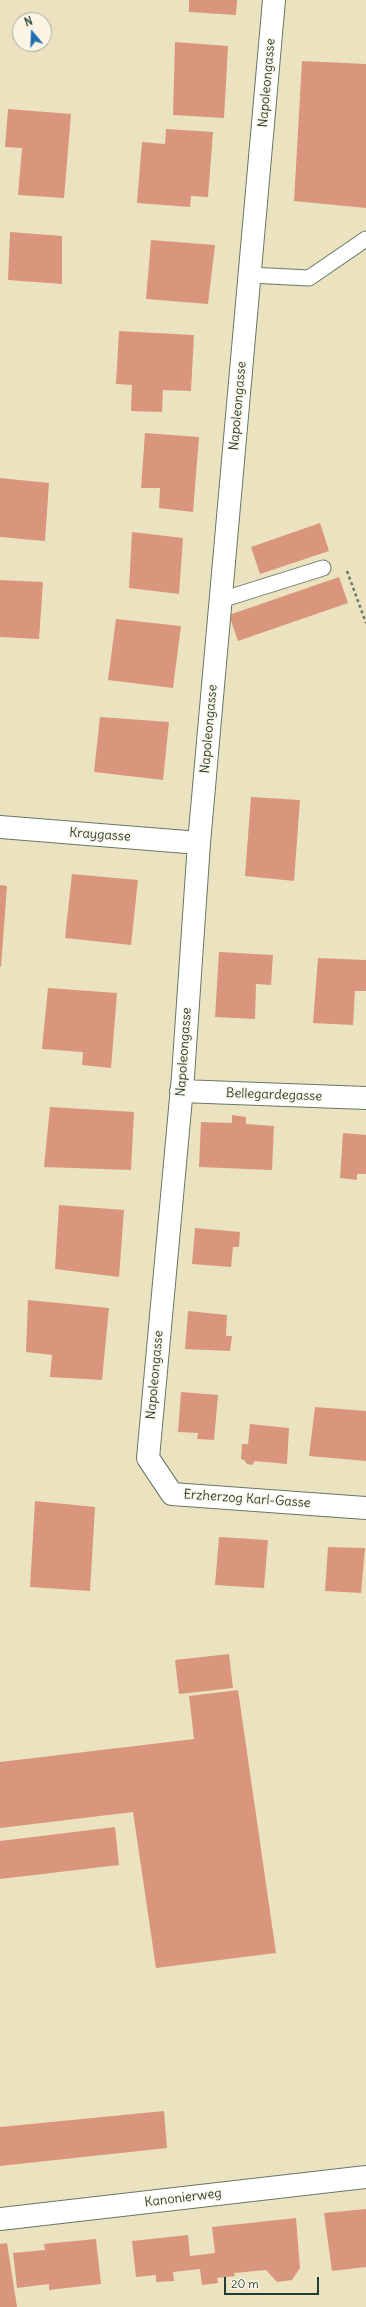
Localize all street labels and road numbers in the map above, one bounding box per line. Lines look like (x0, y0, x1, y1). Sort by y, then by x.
street label: Napoleongasse (255, 38, 279, 128)
street label: Napoleongasse (226, 361, 250, 451)
street label: Napoleongasse (197, 684, 221, 774)
street label: Kraygasse (69, 825, 131, 845)
street label: Napoleongasse (173, 1007, 195, 1097)
street label: Bellegardegasse (226, 1086, 322, 1104)
street label: Napoleongasse (143, 1330, 167, 1420)
street label: Erzherzog Karl-Gasse (183, 1487, 311, 1511)
street label: Kanonierweg (144, 2186, 222, 2210)

